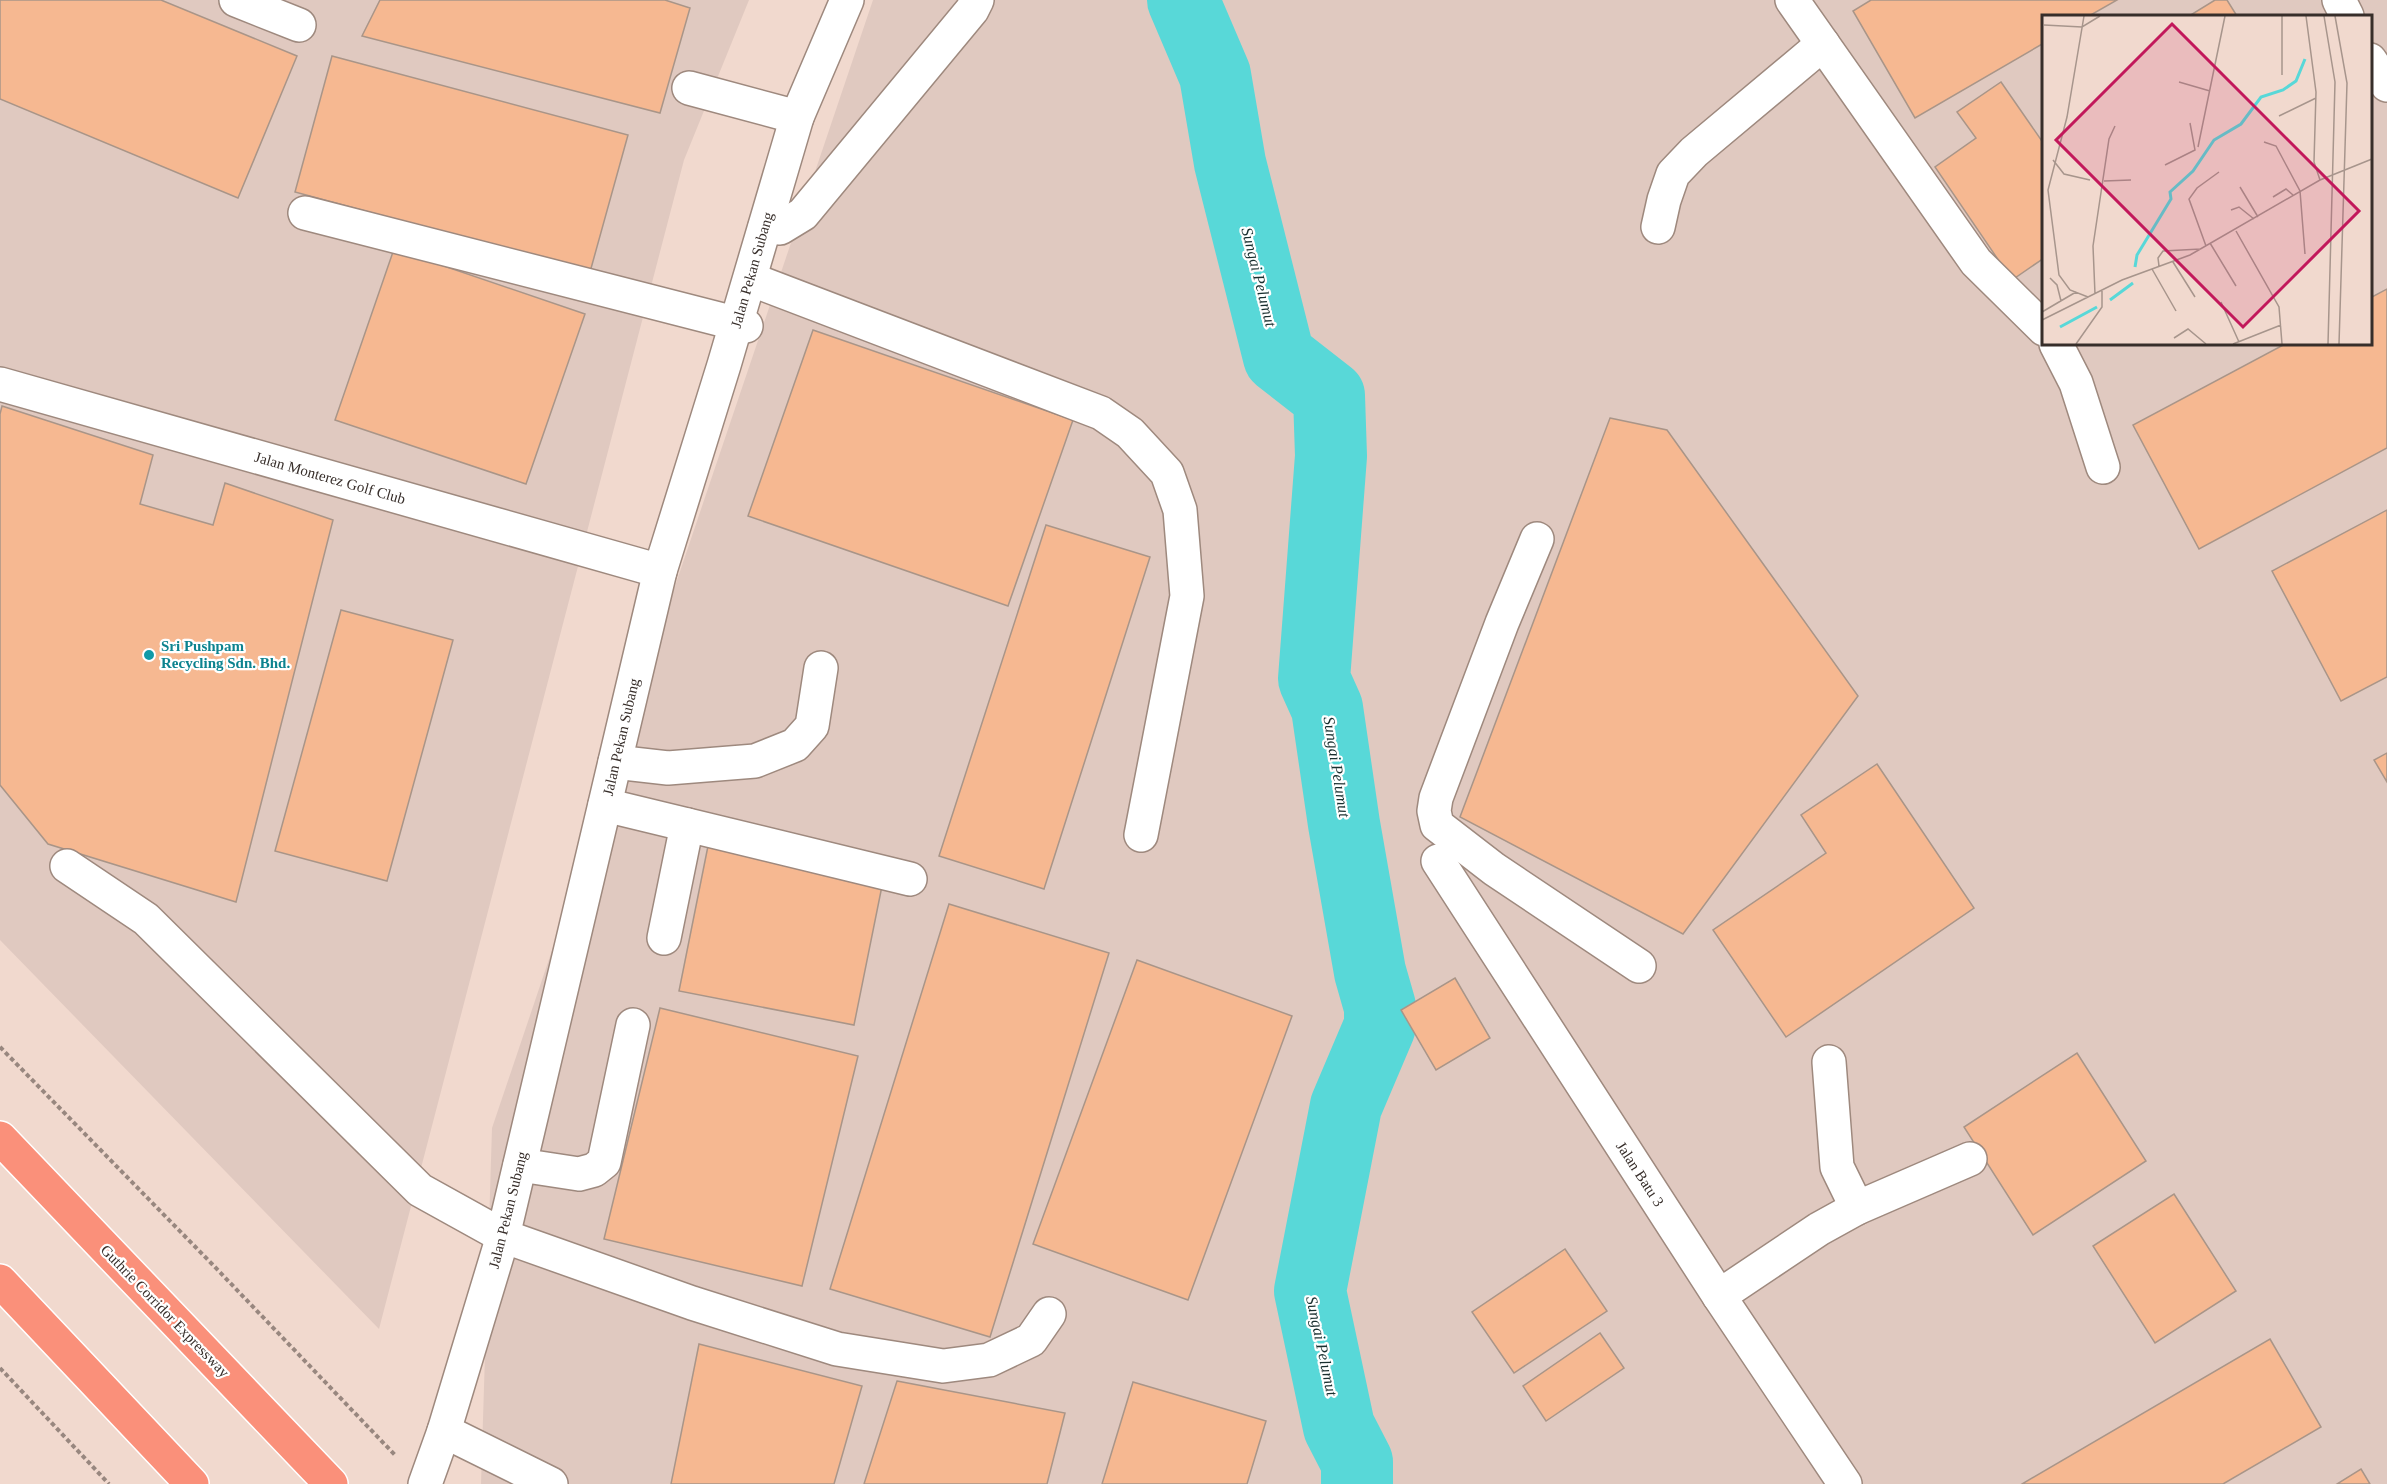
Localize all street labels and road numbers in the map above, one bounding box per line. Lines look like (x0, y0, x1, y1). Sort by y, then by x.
street label: Jalan Pekan Subang (728, 210, 776, 330)
street label: Jalan Monterez Golf Club (253, 449, 407, 507)
street label: Jalan Pekan Subang (600, 676, 642, 797)
street label: Jalan Batu 3 (1613, 1139, 1667, 1209)
street label: Jalan Pekan Subang (486, 1149, 530, 1270)
street label: Guthrie Corridor Expressway (98, 1242, 233, 1381)

